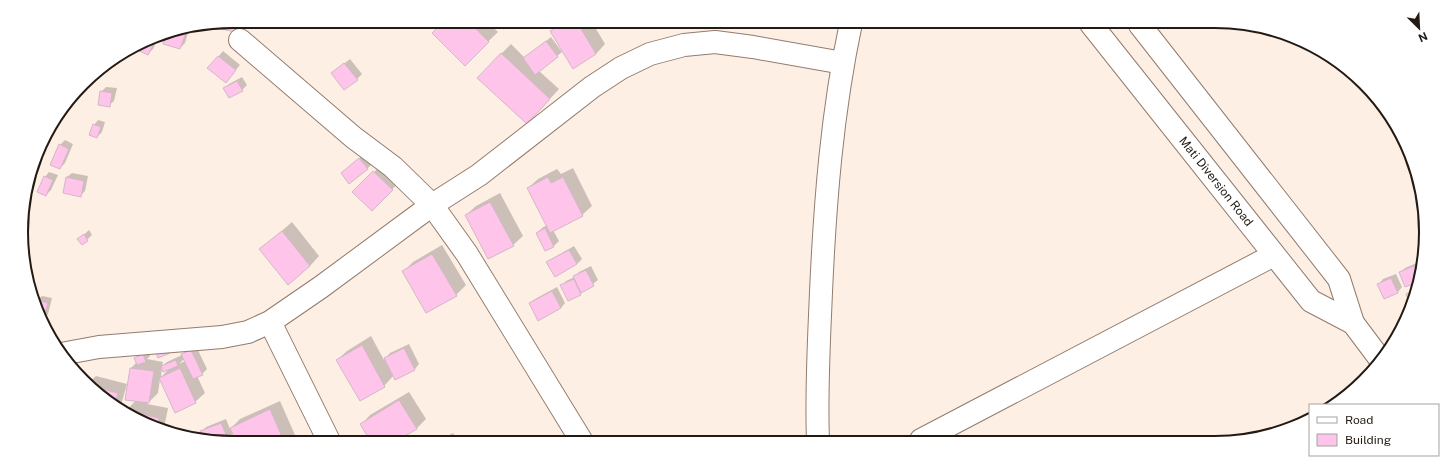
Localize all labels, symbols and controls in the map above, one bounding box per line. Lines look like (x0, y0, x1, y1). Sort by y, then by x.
north arrow (1399, 8, 1439, 48)
text: N (1417, 30, 1429, 44)
street label: Mati Diversion Road (1176, 134, 1256, 229)
legend (1309, 404, 1439, 456)
text: Road (1345, 413, 1373, 427)
text: Building (1345, 433, 1391, 447)

